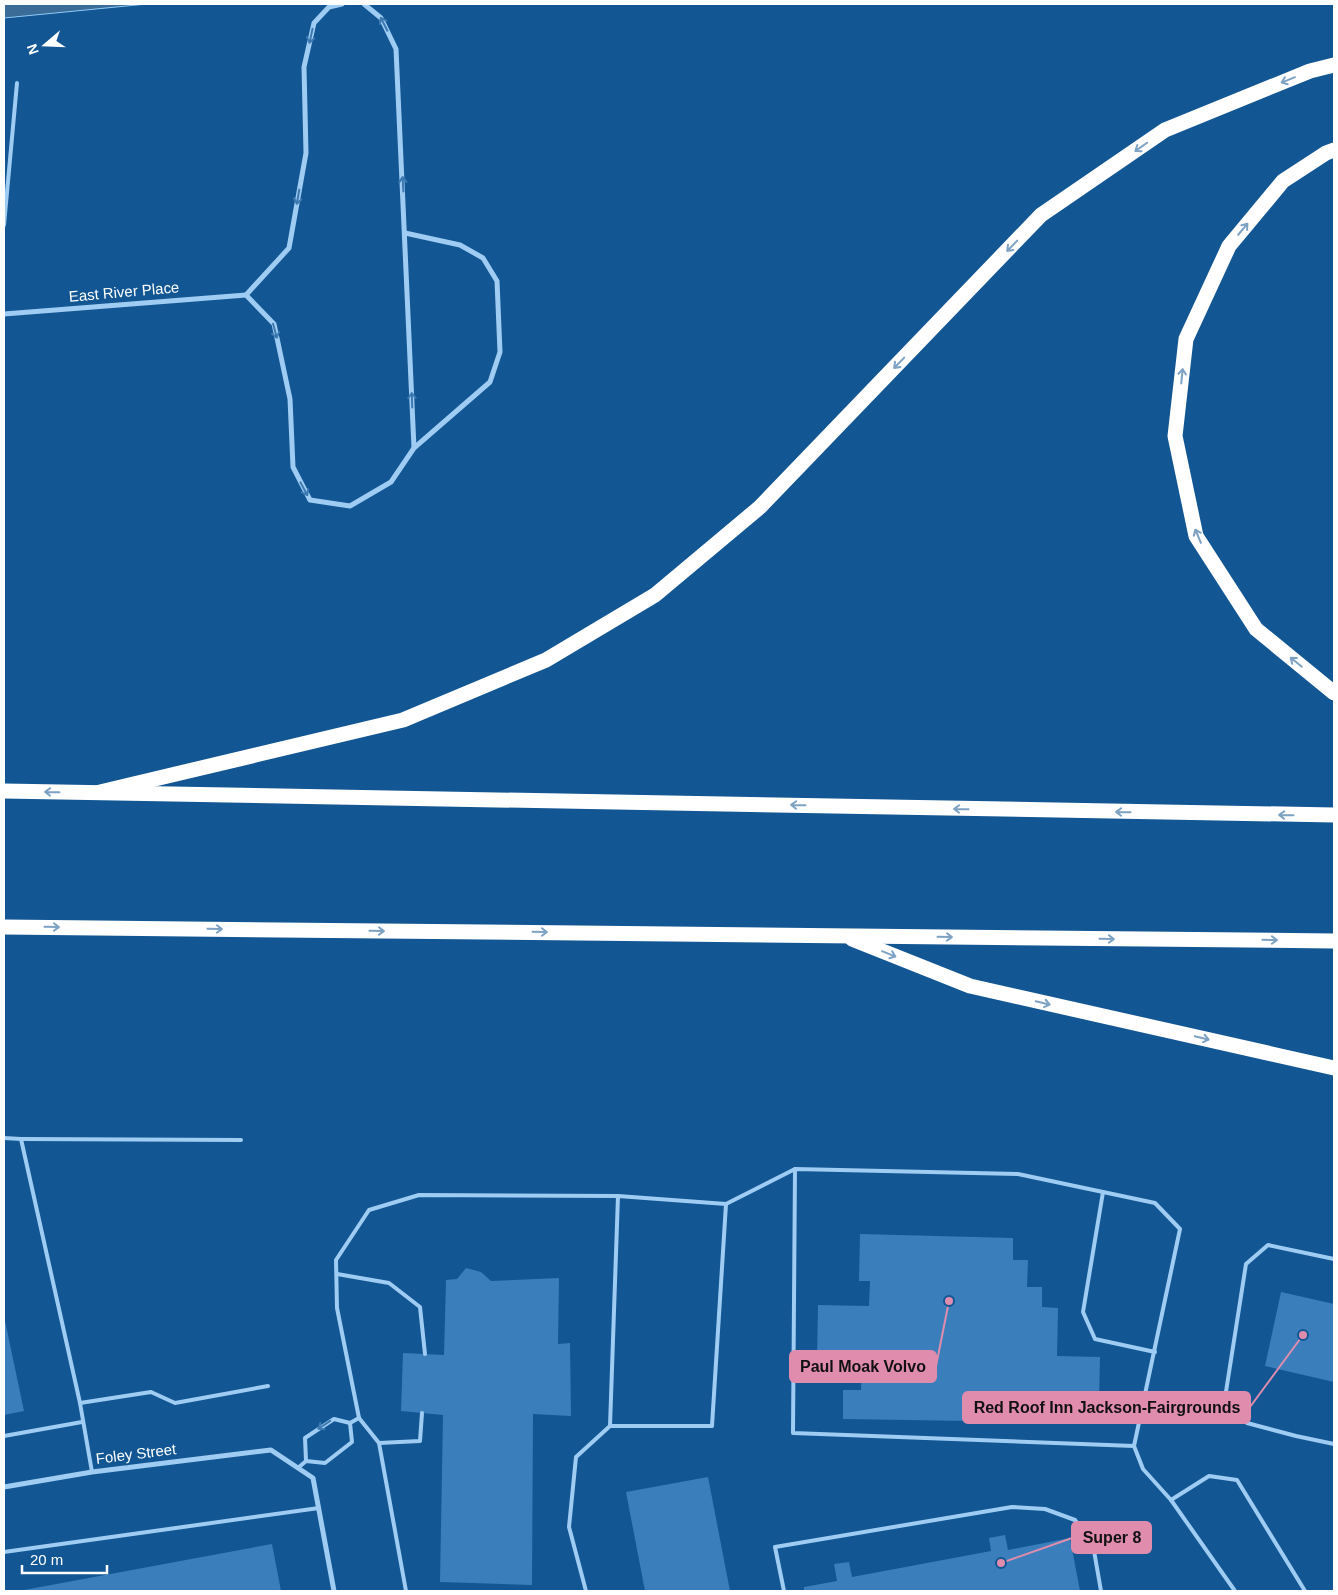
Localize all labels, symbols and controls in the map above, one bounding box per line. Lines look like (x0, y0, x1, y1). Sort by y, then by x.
one-way arrow (379, 17, 389, 32)
north arrow (20, 20, 70, 70)
one-way arrow (306, 28, 315, 44)
text: N (23, 42, 42, 57)
one-way arrow (1281, 76, 1296, 86)
one-way arrow (1134, 142, 1148, 152)
one-way arrow (398, 176, 407, 192)
one-way arrow (293, 189, 303, 205)
one-way arrow (1238, 222, 1249, 235)
one-way arrow (1006, 239, 1018, 252)
street label: East River Place (68, 278, 180, 305)
one-way arrow (271, 322, 281, 338)
one-way arrow (893, 356, 905, 369)
one-way arrow (1177, 369, 1187, 385)
one-way arrow (407, 392, 417, 408)
one-way arrow (299, 481, 309, 496)
one-way arrow (1192, 529, 1202, 544)
one-way arrow (1290, 656, 1303, 668)
one-way arrow (44, 787, 60, 796)
one-way arrow (790, 801, 806, 810)
one-way arrow (953, 804, 969, 813)
one-way arrow (1115, 807, 1131, 816)
one-way arrow (1278, 810, 1294, 819)
one-way arrow (44, 922, 60, 932)
one-way arrow (206, 924, 223, 934)
one-way arrow (369, 926, 385, 936)
one-way arrow (532, 928, 548, 937)
one-way arrow (936, 932, 952, 942)
one-way arrow (1099, 934, 1115, 943)
one-way arrow (1261, 935, 1277, 945)
one-way arrow (881, 949, 896, 959)
one-way arrow (1035, 999, 1051, 1008)
one-way arrow (1193, 1034, 1209, 1043)
callout: Paul Moak Volvo (790, 1351, 936, 1382)
text: Paul Moak Volvo (800, 1358, 926, 1375)
callout: Red Roof Inn Jackson-Fairgrounds (963, 1392, 1250, 1423)
text: Red Roof Inn Jackson-Fairgrounds (974, 1399, 1240, 1416)
one-way arrow (317, 1420, 331, 1431)
street label: Foley Street (95, 1440, 178, 1467)
callout: Super 8 (1072, 1522, 1151, 1553)
text: Super 8 (1083, 1529, 1141, 1546)
scale bar (22, 1542, 108, 1574)
text: 20 m (30, 1551, 63, 1568)

